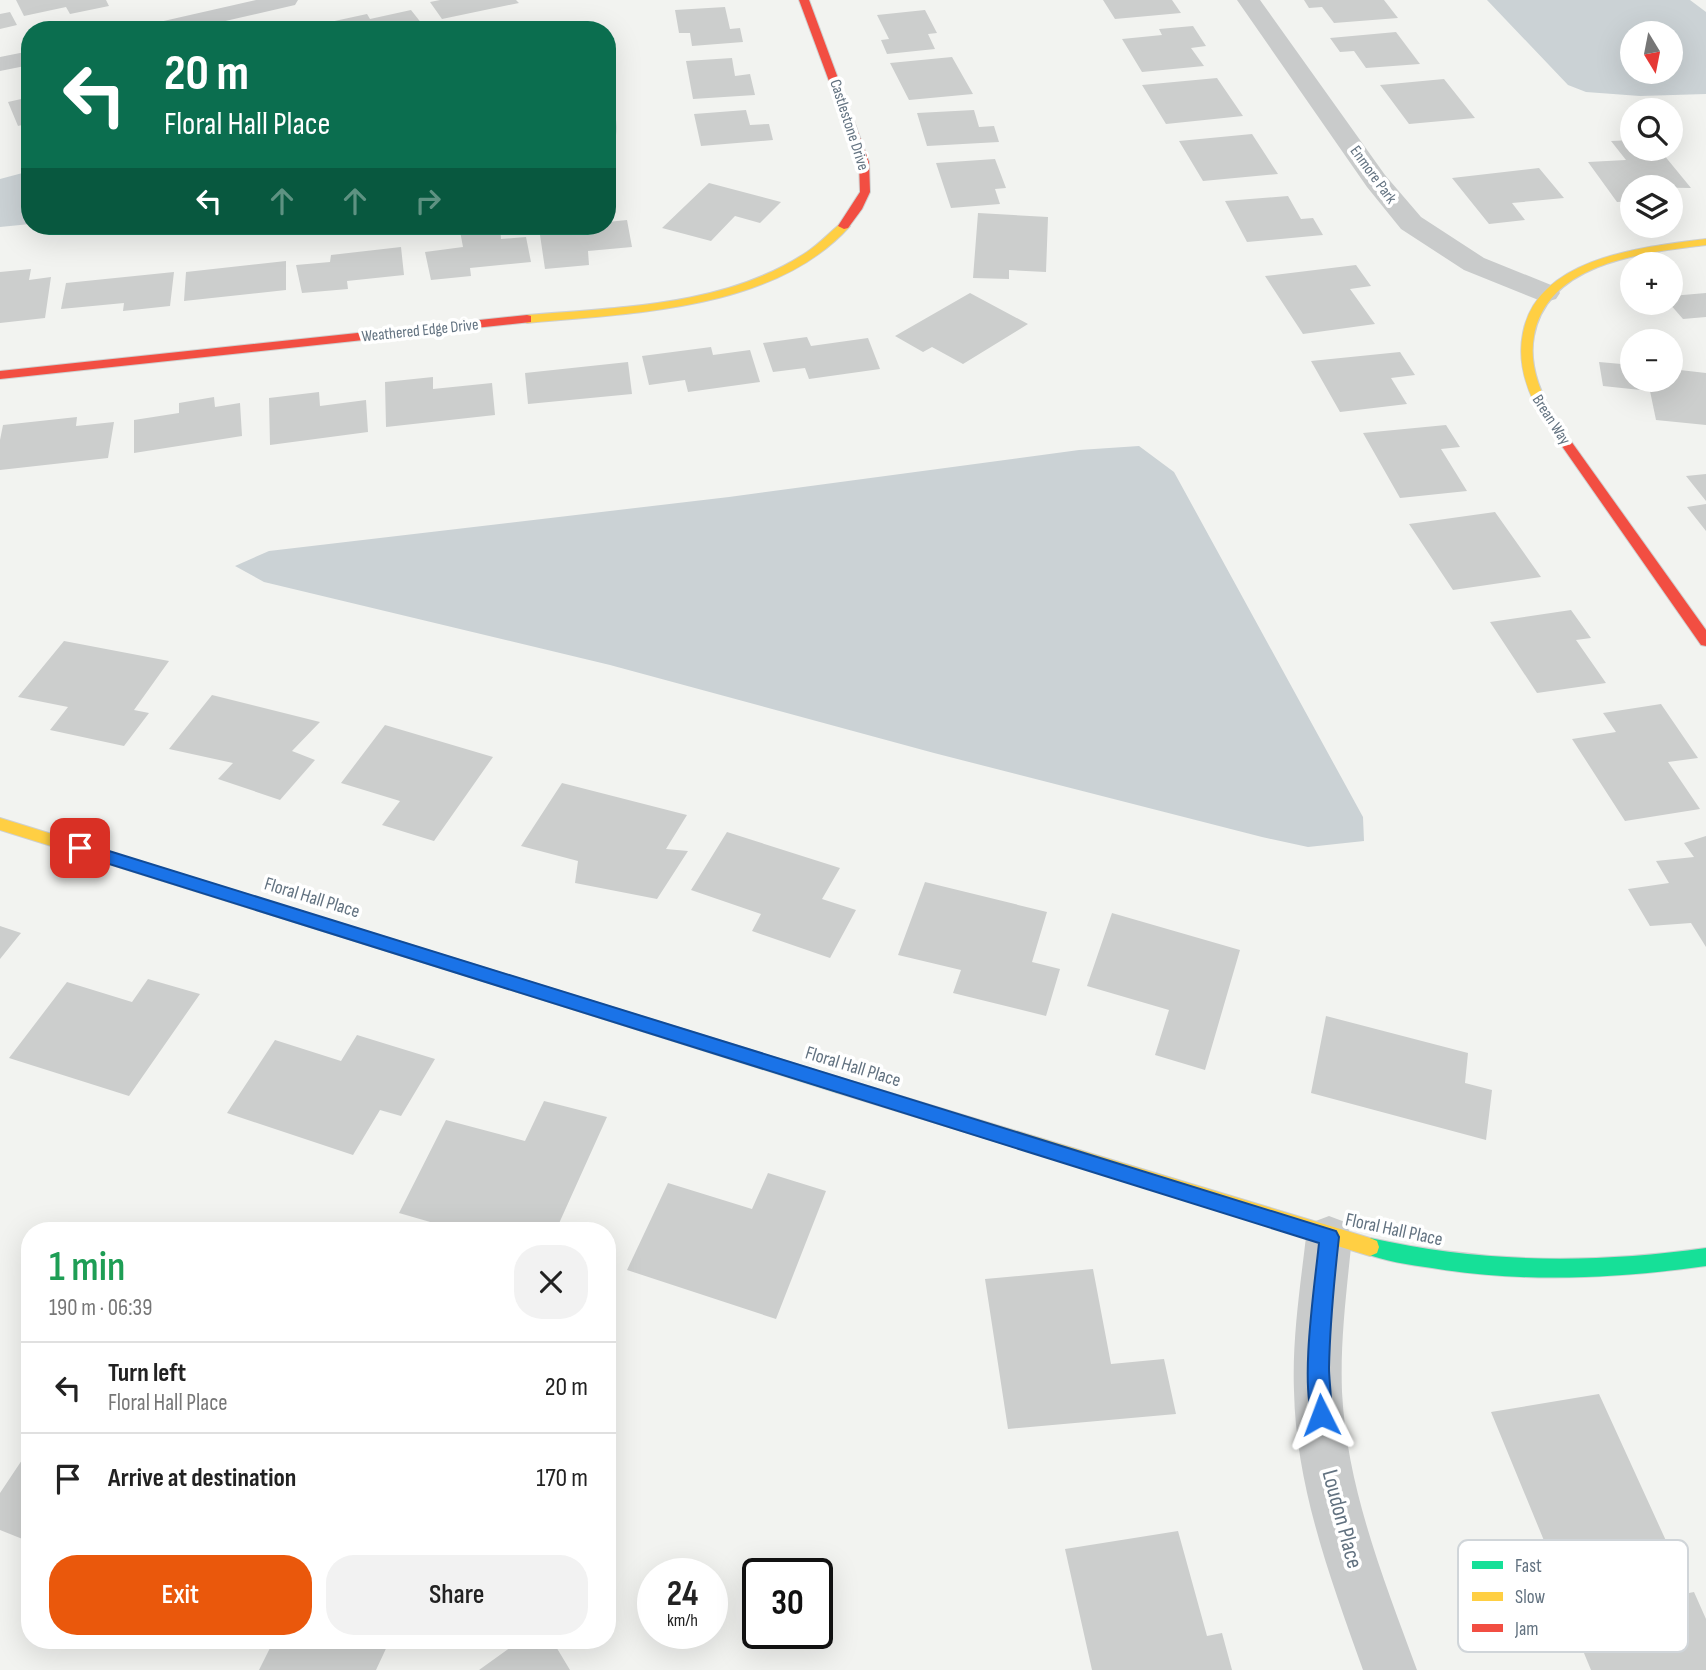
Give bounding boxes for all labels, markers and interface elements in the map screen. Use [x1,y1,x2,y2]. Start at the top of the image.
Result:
north arrow [1620,21,1684,84]
map controls [1620,21,1683,392]
text: 20 m [164,45,249,104]
icon: left [49,49,140,140]
street label: Castlestone Drive [825,77,873,173]
button: search [1620,98,1683,161]
text: Floral Hall Place [164,105,330,144]
street label: Enmore Park [1346,142,1400,208]
button: layers [1620,175,1683,238]
icon: left [190,182,228,220]
icon: ahead [263,182,301,220]
icon: ahead [336,182,374,220]
icon: right [409,182,447,220]
button: + [1620,252,1683,315]
street label: Weathered Edge Drive [361,315,479,347]
button: − [1620,329,1683,392]
street label: Brean Way [1528,391,1574,449]
pin [50,818,110,878]
icon: arrive [61,829,99,867]
street label: Floral Hall Place [261,873,363,923]
street label: Floral Hall Place [802,1042,904,1092]
street label: Floral Hall Place [1343,1208,1445,1252]
text: 1 min [49,1242,125,1293]
button: close [514,1245,588,1319]
text: 190 m · 06:39 [49,1294,152,1322]
text: Turn left [108,1358,186,1389]
icon: left [49,1369,87,1407]
text: 20 m [545,1372,588,1403]
position arrow [1284,1378,1358,1452]
text: Floral Hall Place [108,1389,228,1417]
icon: arrive [49,1460,87,1498]
text: Arrive at destination [108,1463,296,1494]
text: 170 m [536,1463,588,1494]
street label: Loudon Place [1315,1466,1369,1572]
legend [1458,1540,1688,1652]
button: Exit [49,1555,312,1635]
button: Share [326,1555,588,1635]
text: Fast [1515,1555,1542,1578]
speed limit sign: 30 [742,1558,833,1649]
text: 24 [667,1573,698,1616]
text: Slow [1515,1586,1545,1609]
text: km/h [667,1610,698,1631]
text: Jam [1514,1618,1538,1641]

